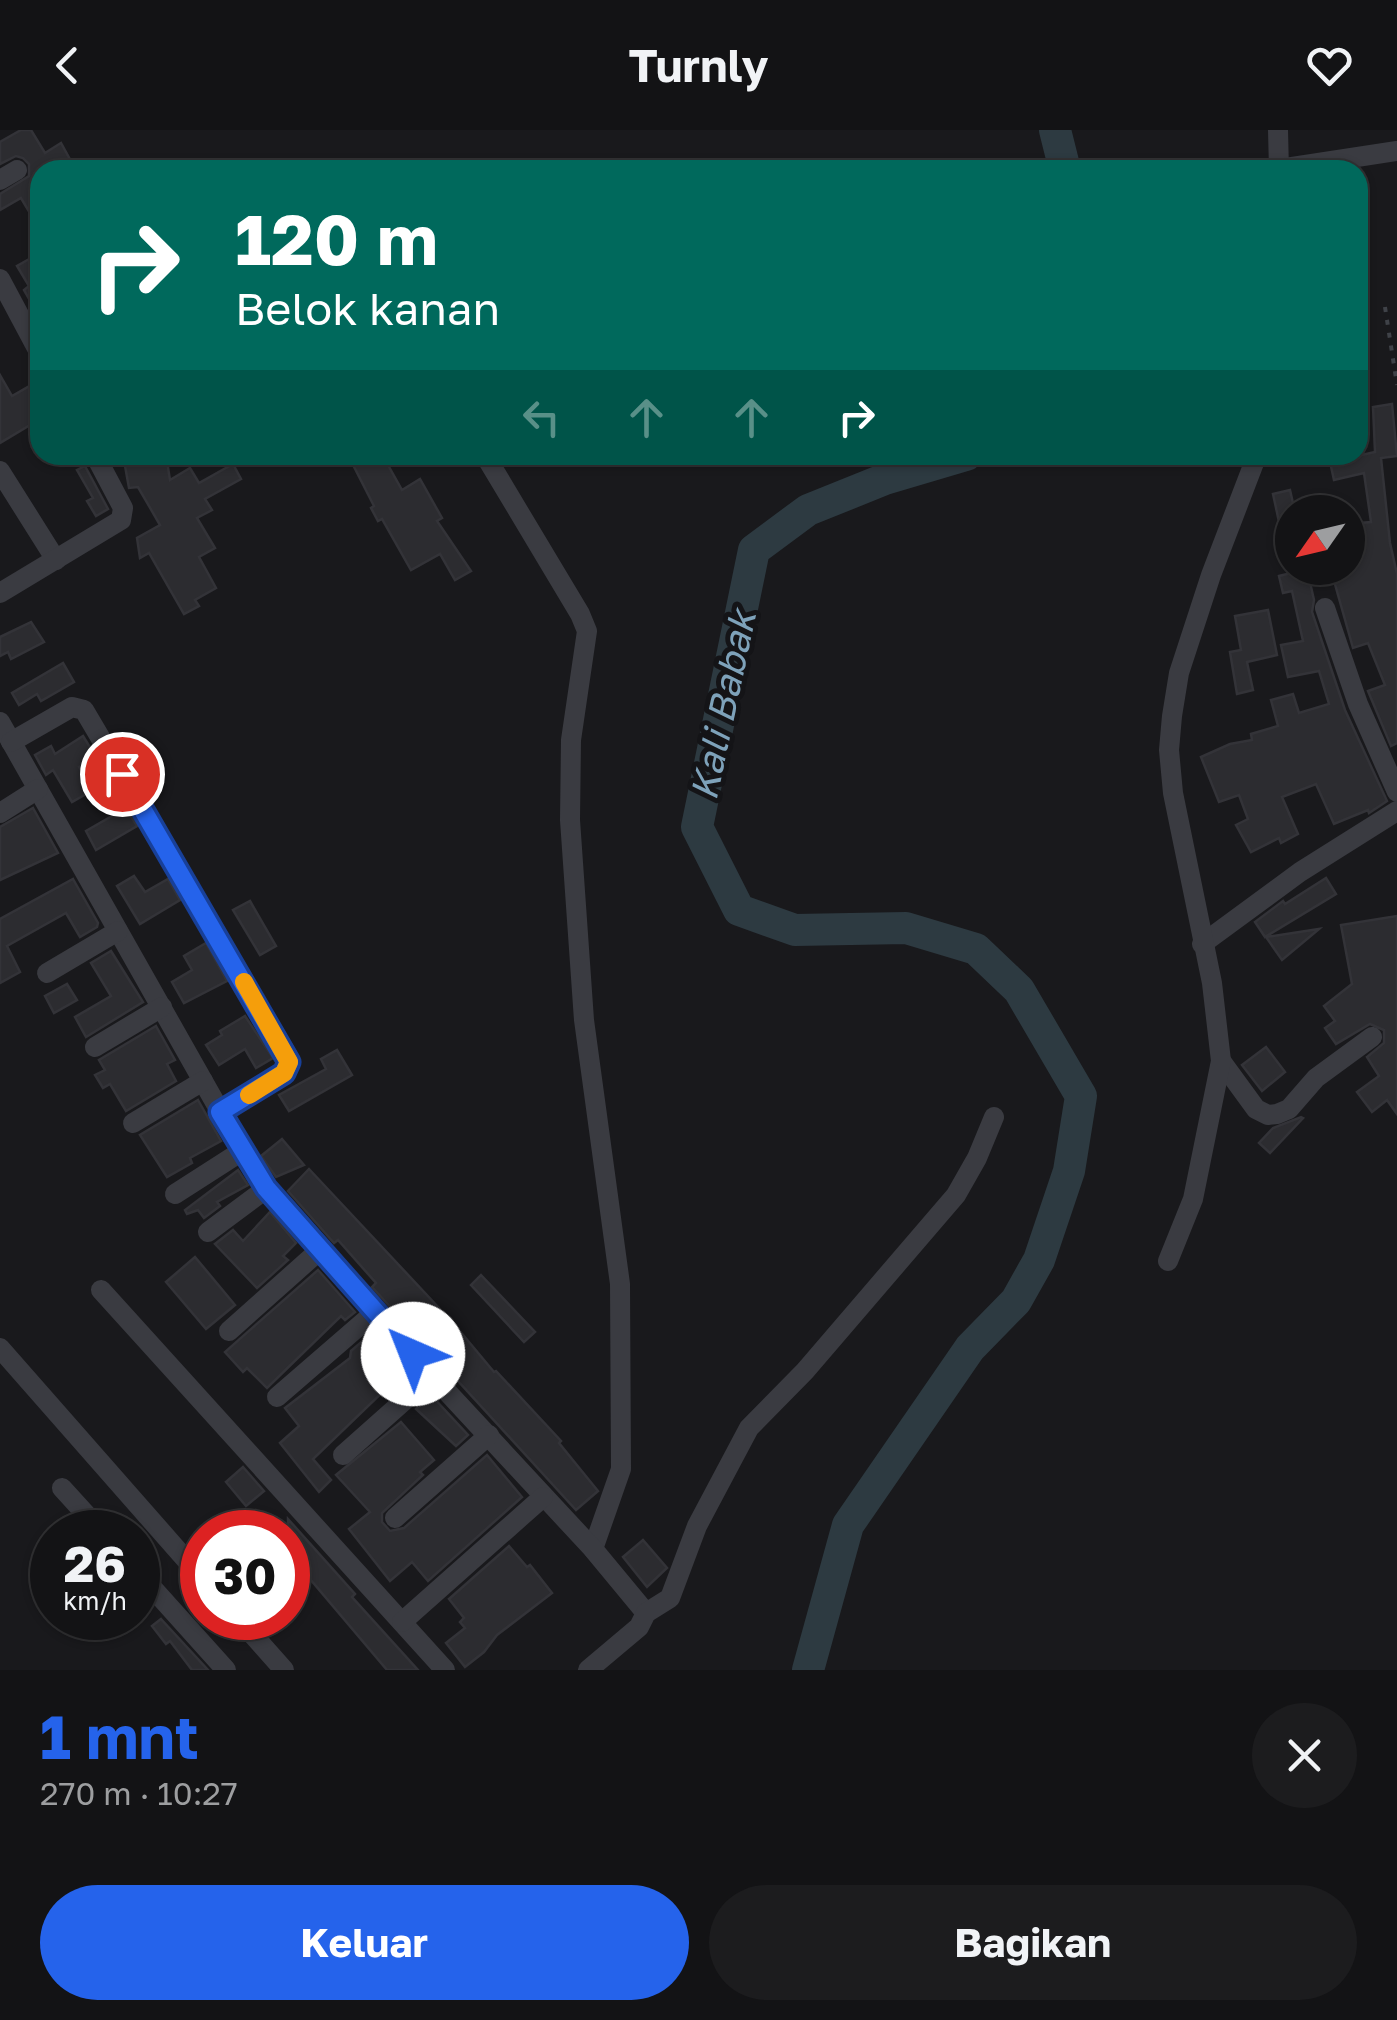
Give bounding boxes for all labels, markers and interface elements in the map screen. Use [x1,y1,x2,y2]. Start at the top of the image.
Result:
icon: back [40,38,95,93]
text: Turnly [628,38,769,92]
icon: heart [1302,38,1357,93]
text: 120 m [235,196,438,280]
icon: right [70,200,200,330]
text: Belok kanan [235,281,500,335]
icon: left [514,390,569,445]
icon: ahead [619,390,674,445]
icon: ahead [724,390,779,445]
icon: right [829,390,884,445]
north arrow [1275,495,1365,585]
map controls [1275,495,1365,585]
water label: Kali Babak [680,603,765,804]
pin [80,732,165,817]
icon: arrive [95,747,150,802]
position arrow [361,1302,465,1406]
speed limit sign: 30 [180,1510,310,1640]
text: 26 [64,1533,126,1593]
text: km/h [63,1585,127,1616]
text: 1 mnt [40,1700,199,1772]
button: close [1252,1703,1357,1808]
text: 270 m · 10:27 [40,1774,238,1812]
button: Keluar [40,1885,689,2000]
button: Bagikan [709,1885,1357,2000]

